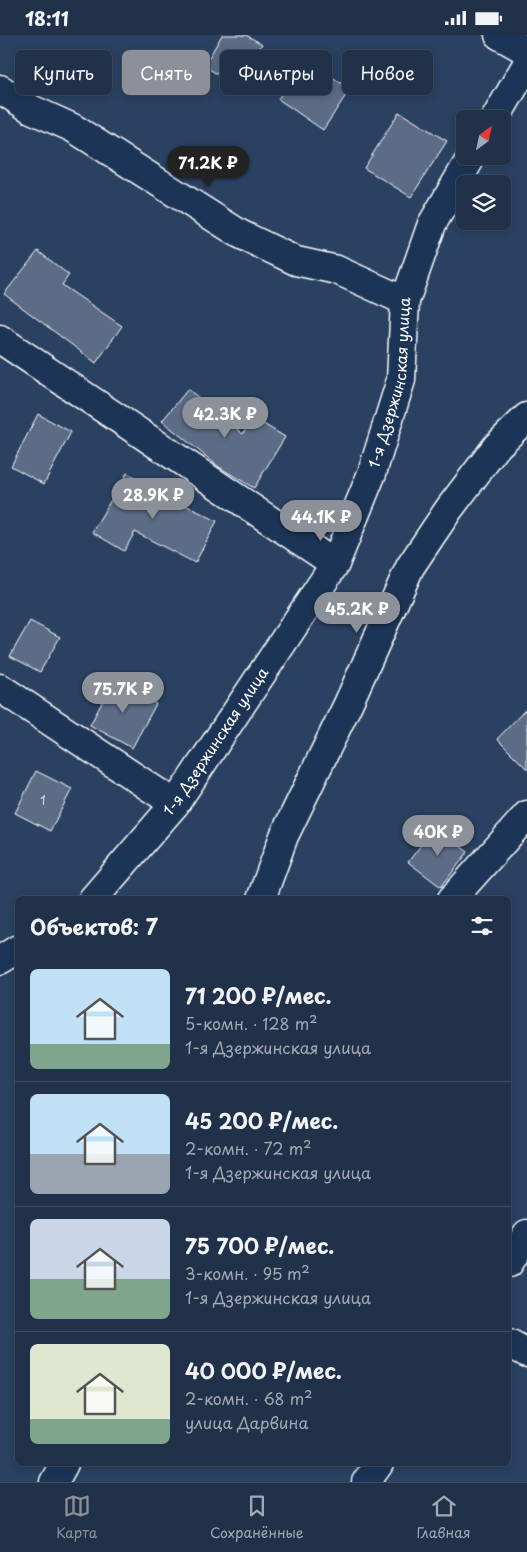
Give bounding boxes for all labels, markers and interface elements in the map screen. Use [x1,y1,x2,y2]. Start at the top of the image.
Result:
text: 18:11 [25,4,69,32]
chip: Купить [15,50,112,95]
chip: Снять [122,50,210,95]
chip: Фильтры [220,50,332,95]
chip: Новое [342,50,433,95]
north arrow [456,110,511,165]
map controls [456,110,511,230]
pin: 71.2K ₽ [162,145,254,188]
text: 71.2K ₽ [178,150,238,174]
button: layers [456,175,511,230]
street label: 1-я Дзержинская улица [361,296,415,471]
pin: 42.3K ₽ [179,397,271,439]
text: 42.3K ₽ [193,401,257,425]
pin: 28.9K ₽ [107,477,199,520]
text: 28.9K ₽ [122,482,184,506]
pin: 44.1K ₽ [275,499,367,542]
text: 44.1K ₽ [291,504,351,528]
pin: 45.2K ₽ [311,591,403,634]
text: 45.2K ₽ [325,596,389,620]
street label: 1-я Дзержинская улица [157,662,273,820]
pin: 75.7K ₽ [77,671,169,714]
text: 75.7K ₽ [93,676,153,700]
house number: 1 [40,791,46,809]
pin: 40K ₽ [403,815,473,857]
text: 40K ₽ [413,819,463,843]
text: Объектов: 7 [30,910,158,942]
icon: filters [468,912,496,940]
text: 71 200 ₽/мес. [185,979,331,1011]
icon: home [70,989,130,1049]
text: 5-комн. · 128 m² [185,1011,317,1035]
text: 1-я Дзержинская улица [185,1035,371,1059]
text: 45 200 ₽/мес. [185,1104,338,1136]
icon: home [70,1114,130,1174]
text: 2-комн. · 72 m² [185,1136,312,1160]
text: 1-я Дзержинская улица [185,1160,371,1184]
text: 75 700 ₽/мес. [185,1229,334,1261]
icon: home [70,1239,130,1299]
text: 3-комн. · 95 m² [185,1261,310,1285]
text: 1-я Дзержинская улица [185,1285,371,1309]
text: 40 000 ₽/мес. [185,1354,342,1386]
icon: home [70,1364,130,1424]
text: 2-комн. · 68 m² [185,1386,312,1410]
text: улица Дарвина [185,1410,309,1434]
tab: Карта [56,1492,97,1543]
tab: Сохранённые [210,1492,304,1543]
tab: Главная [416,1492,471,1543]

